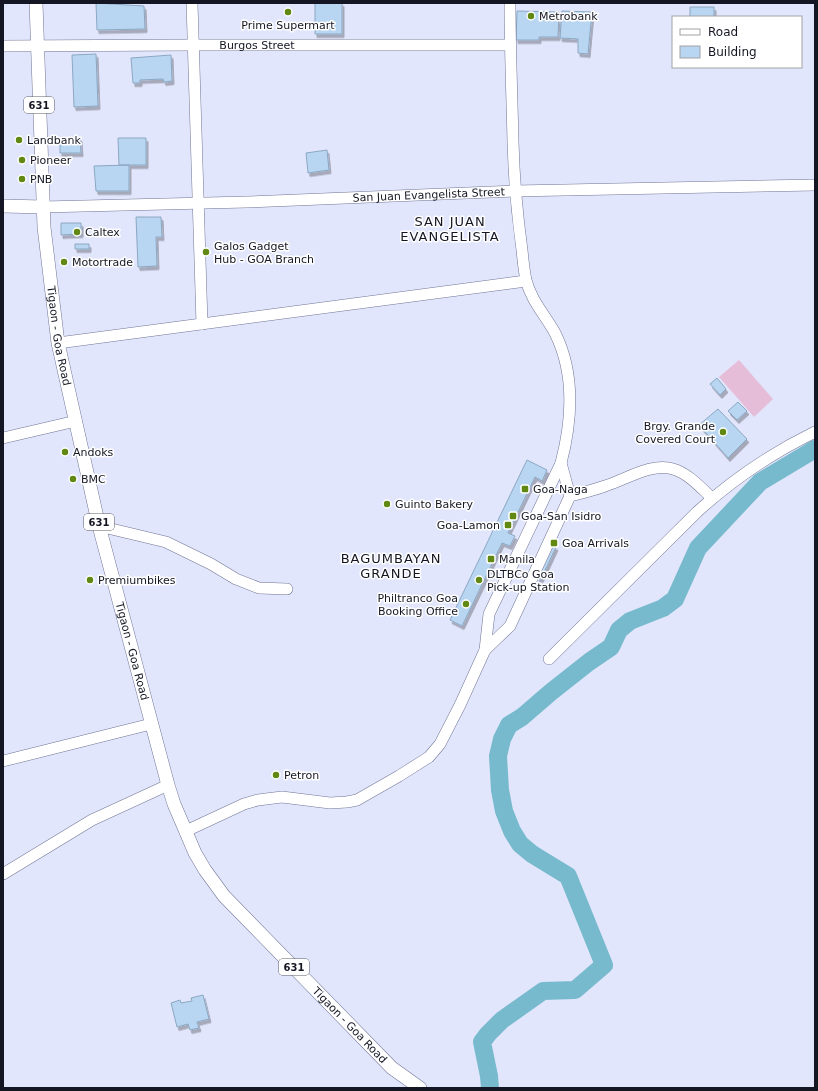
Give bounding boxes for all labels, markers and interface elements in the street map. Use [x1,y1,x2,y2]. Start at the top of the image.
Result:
marker: Prime Supermart [283,7,293,17]
place label: Metrobank [539,10,598,23]
marker: Metrobank [526,11,536,21]
legend [672,16,802,68]
place label: Prime Supermart [241,19,335,32]
text: Road [708,25,738,39]
street label: Burgos Street [219,39,295,52]
text: Building [708,45,757,59]
road number: 631 [24,97,54,113]
place label: Landbank [27,134,82,147]
marker: Landbank [14,135,24,145]
place label: Pioneer [30,154,72,167]
marker: Pioneer [17,155,27,165]
place label: PNB [30,173,52,186]
marker: PNB [17,174,27,184]
street label: San Juan Evangelista Street [352,185,506,204]
district label: SAN JUAN EVANGELISTA [400,214,500,244]
place label: Caltex [85,226,120,239]
marker: Caltex [72,227,82,237]
place label: Galos Gadget Hub - GOA Branch [214,240,314,266]
marker: Galos Gadget Hub - GOA Branch [201,247,211,257]
place label: Motortrade [72,256,133,269]
marker: Motortrade [59,257,69,267]
street label: Tigaon - Goa Road [45,284,74,387]
place label: Brgy. Grande Covered Court [636,420,716,446]
marker: Brgy. Grande Covered Court [718,427,728,437]
place label: Andoks [73,446,114,459]
marker: Andoks [60,447,70,457]
place label: BMC [81,473,106,486]
marker: BMC [68,474,78,484]
place label: Goa-Naga [533,483,588,496]
marker: Goa-Naga [520,484,530,494]
place label: Guinto Bakery [395,498,474,511]
marker: Guinto Bakery [382,499,392,509]
place label: Goa-San Isidro [521,510,601,523]
marker: Goa-San Isidro [508,511,518,521]
road number: 631 [84,514,114,530]
place label: Goa-Lamon [437,519,500,532]
marker: Goa-Lamon [503,520,513,530]
place label: Goa Arrivals [562,537,629,550]
marker: Goa Arrivals [549,538,559,548]
district label: BAGUMBAYAN GRANDE [341,551,441,581]
place label: Manila [499,553,535,566]
marker: Manila [486,554,496,564]
place label: DLTBCo Goa Pick-up Station [487,568,569,594]
place label: Premiumbikes [98,574,176,587]
marker: Premiumbikes [85,575,95,585]
marker: DLTBCo Goa Pick-up Station [474,575,484,585]
place label: Philtranco Goa Booking Office [377,592,458,618]
marker: Philtranco Goa Booking Office [461,599,471,609]
street label: Tigaon - Goa Road [113,600,152,702]
place label: Petron [284,769,319,782]
marker: Petron [271,770,281,780]
road number: 631 [279,959,309,975]
street label: Tigaon - Goa Road [309,984,390,1066]

